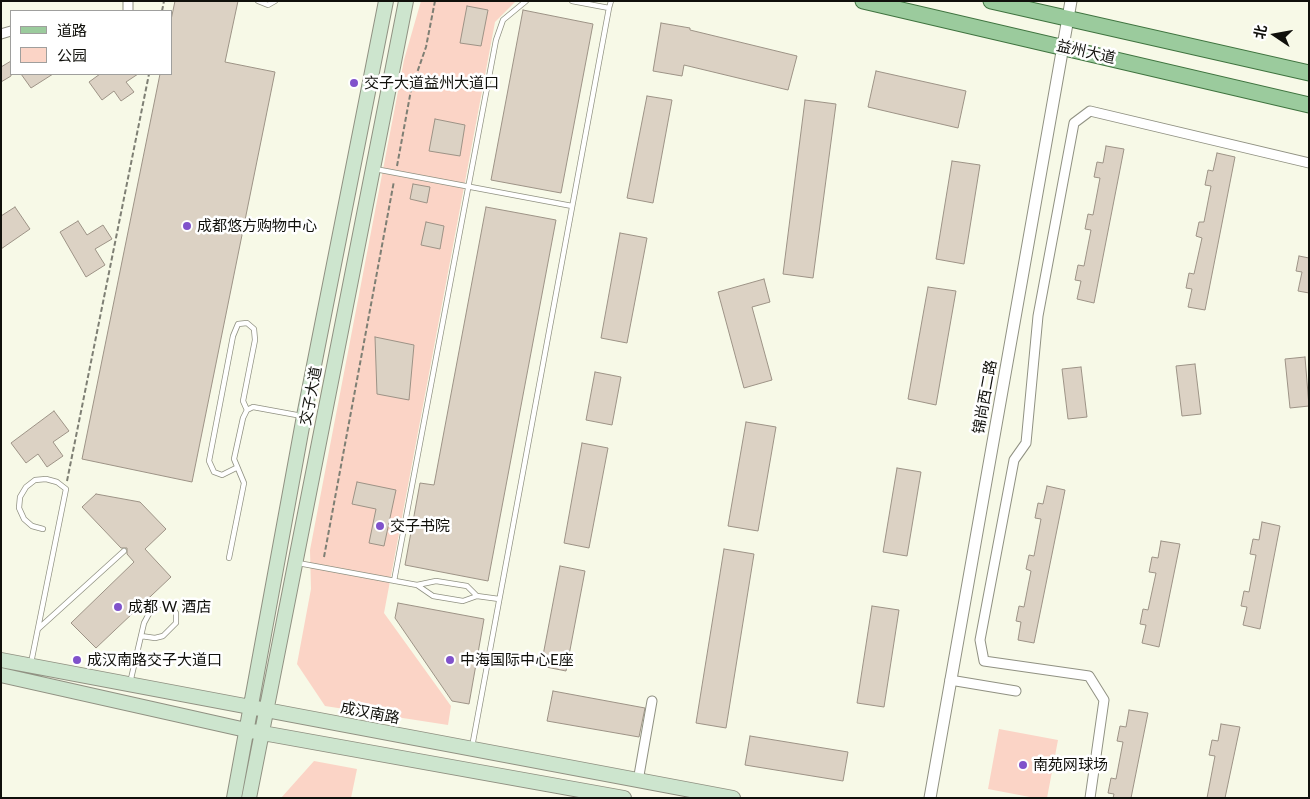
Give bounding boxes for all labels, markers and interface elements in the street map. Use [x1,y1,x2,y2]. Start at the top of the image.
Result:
legend [10,10,172,75]
north arrow [1250,10,1300,60]
text: 道路 [57,21,87,39]
text: 北 [1250,23,1270,40]
street label: 益州大道 [1055,36,1117,68]
text: 公园 [57,46,87,64]
place label: 交子大道益州大道口 [364,74,499,92]
marker: 交子大道益州大道口 [348,77,360,89]
place label: 成都悠方购物中心 [197,217,317,235]
marker: 成都悠方购物中心 [181,220,193,232]
street label: 锦尚西二路 [970,359,1000,435]
street label: 交子大道 [296,365,326,427]
place label: 交子书院 [390,517,450,535]
marker: 交子书院 [374,520,386,532]
place label: 成都 W 酒店 [128,598,211,616]
marker: 成都 W 酒店 [112,601,124,613]
place label: 成汉南路交子大道口 [87,651,222,669]
place label: 中海国际中心E座 [460,651,574,669]
marker: 成汉南路交子大道口 [71,654,83,666]
marker: 中海国际中心E座 [444,654,456,666]
street label: 成汉南路 [339,698,401,728]
place label: 南苑网球场 [1033,756,1108,774]
marker: 南苑网球场 [1017,759,1029,771]

